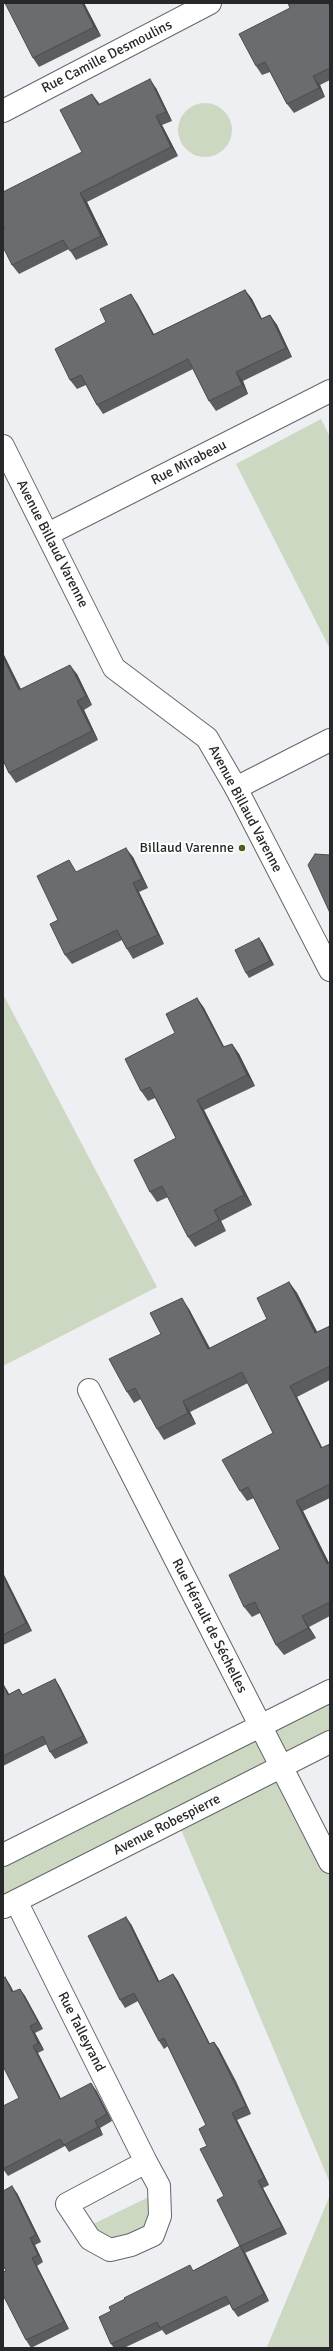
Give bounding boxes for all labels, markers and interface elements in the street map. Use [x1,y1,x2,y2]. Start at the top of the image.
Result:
street label: Rue Camille Desmoulins [39,17,175,97]
street label: Rue Mirabeau [149,437,229,489]
street label: Avenue Billaud Varenne [12,477,92,611]
street label: Avenue Billaud Varenne [204,743,286,875]
place label: Billaud Varenne [140,840,234,856]
marker: Billaud Varenne [237,843,247,853]
street label: Rue Hérault de Séchelles [168,1556,250,1696]
street label: Avenue Robespierre [111,1791,223,1859]
street label: Rue Talleyrand [54,1989,108,2075]

